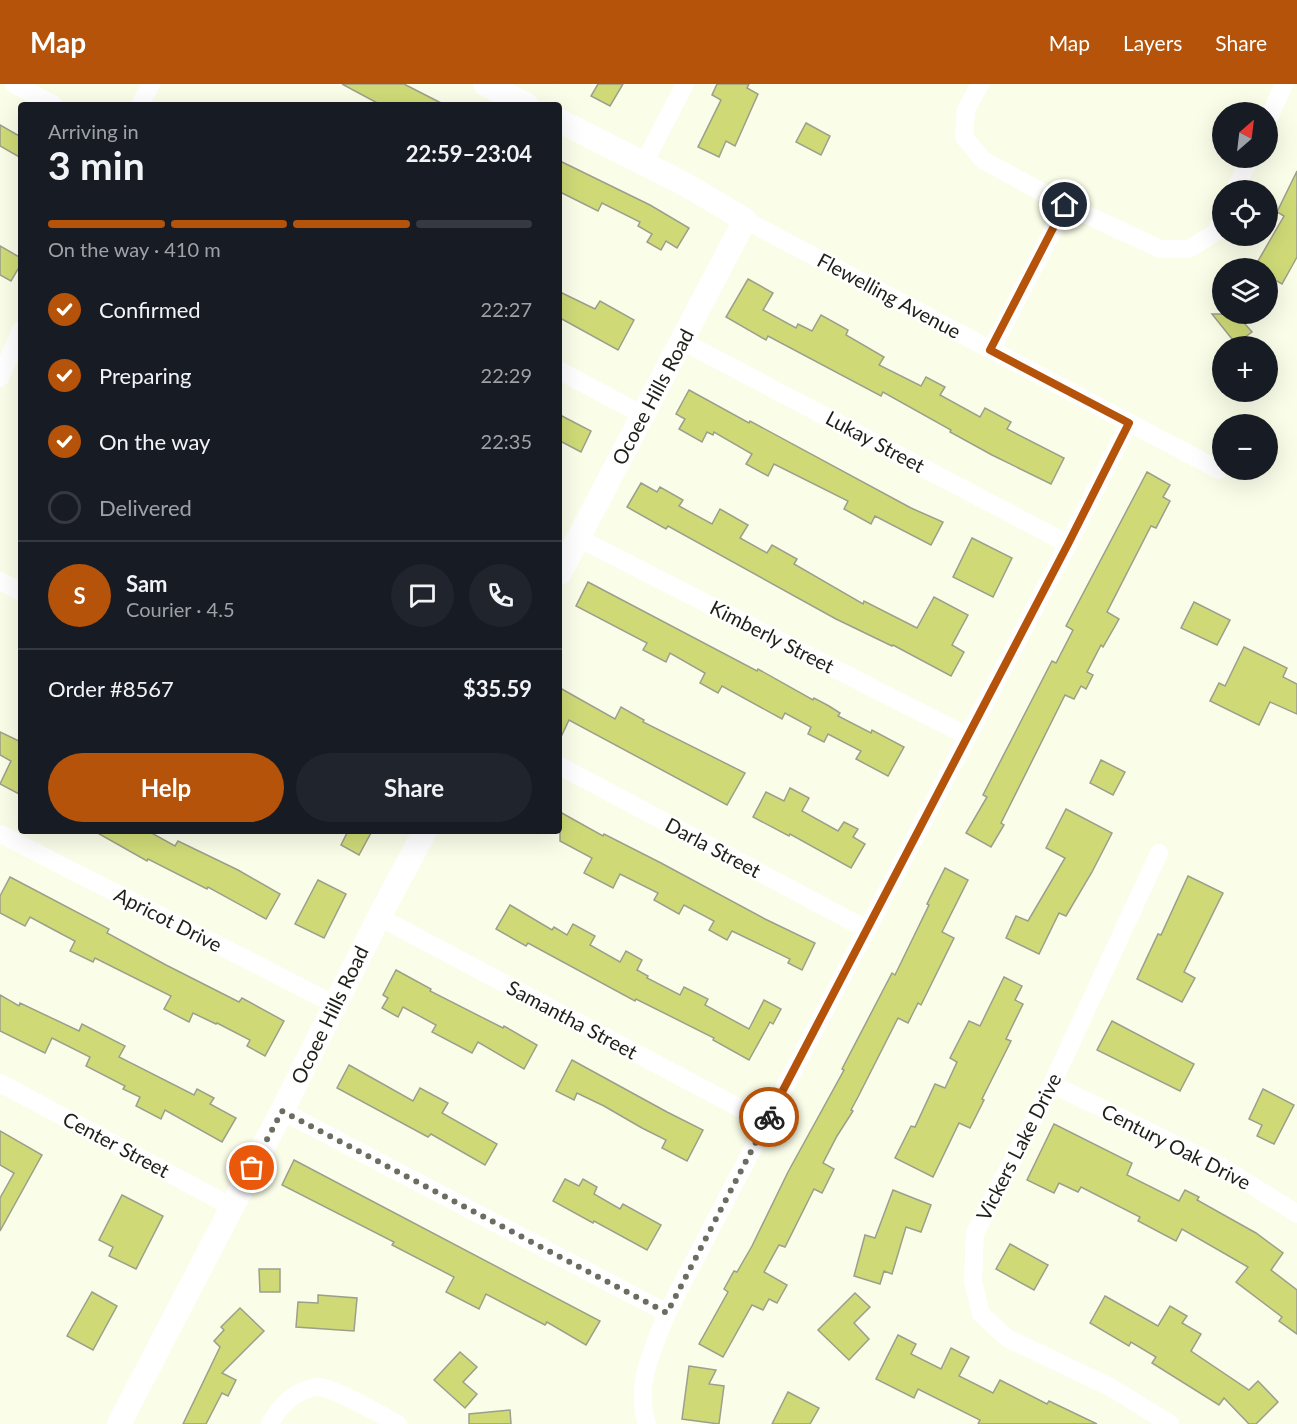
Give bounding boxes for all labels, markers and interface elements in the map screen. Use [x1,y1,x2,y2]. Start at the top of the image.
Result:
text: Map [30,25,86,59]
text: Map [1049,30,1090,55]
text: Layers [1123,30,1182,55]
text: Share [1215,30,1267,55]
north arrow [1212,102,1278,168]
map controls [1212,102,1278,480]
text: Arriving in [48,119,139,143]
text: 22:59–23:04 [406,140,532,167]
text: 3 min [48,142,145,188]
pin [1039,179,1090,230]
button: locate [1212,180,1278,246]
icon: home [1048,188,1081,221]
text: On the way · 410 m [48,237,221,261]
street label: Flewelling Avenue [814,247,965,343]
button: layers [1212,258,1278,324]
icon: check [48,293,81,326]
text: Confirmed [99,296,201,323]
text: 22:27 [481,297,532,321]
street label: Ocoee Hills Road [606,325,698,469]
button: + [1212,336,1278,402]
icon: check [48,359,81,392]
text: Preparing [99,362,191,389]
text: 22:29 [481,363,532,387]
street label: Lukay Street [822,405,929,477]
button: − [1212,414,1278,480]
icon: check [48,425,81,458]
text: On the way [99,428,210,455]
text: 22:35 [481,429,532,453]
text: Delivered [99,494,192,521]
button: chat [391,564,454,627]
button: phone [469,564,532,627]
text: Sam [126,570,168,597]
text: S [73,582,86,609]
street label: Kimberly Street [706,595,838,678]
text: Courier · 4.5 [126,597,235,621]
text: Order #8567 [48,675,174,702]
text: $35.59 [463,675,532,702]
button: Help [48,753,284,822]
button: Share [296,753,532,822]
street label: Darla Street [662,812,765,882]
street label: Apricot Drive [111,882,226,956]
street label: Ocoee Hills Road [285,942,373,1087]
street label: Samantha Street [503,975,642,1064]
street label: Vickers Lake Drive [971,1069,1066,1224]
courier [739,1087,799,1147]
street label: Century Oak Drive [1098,1098,1255,1194]
icon: bike [753,1101,786,1134]
street label: Center Street [59,1106,174,1182]
pin [226,1142,277,1193]
icon: bag [235,1151,268,1184]

